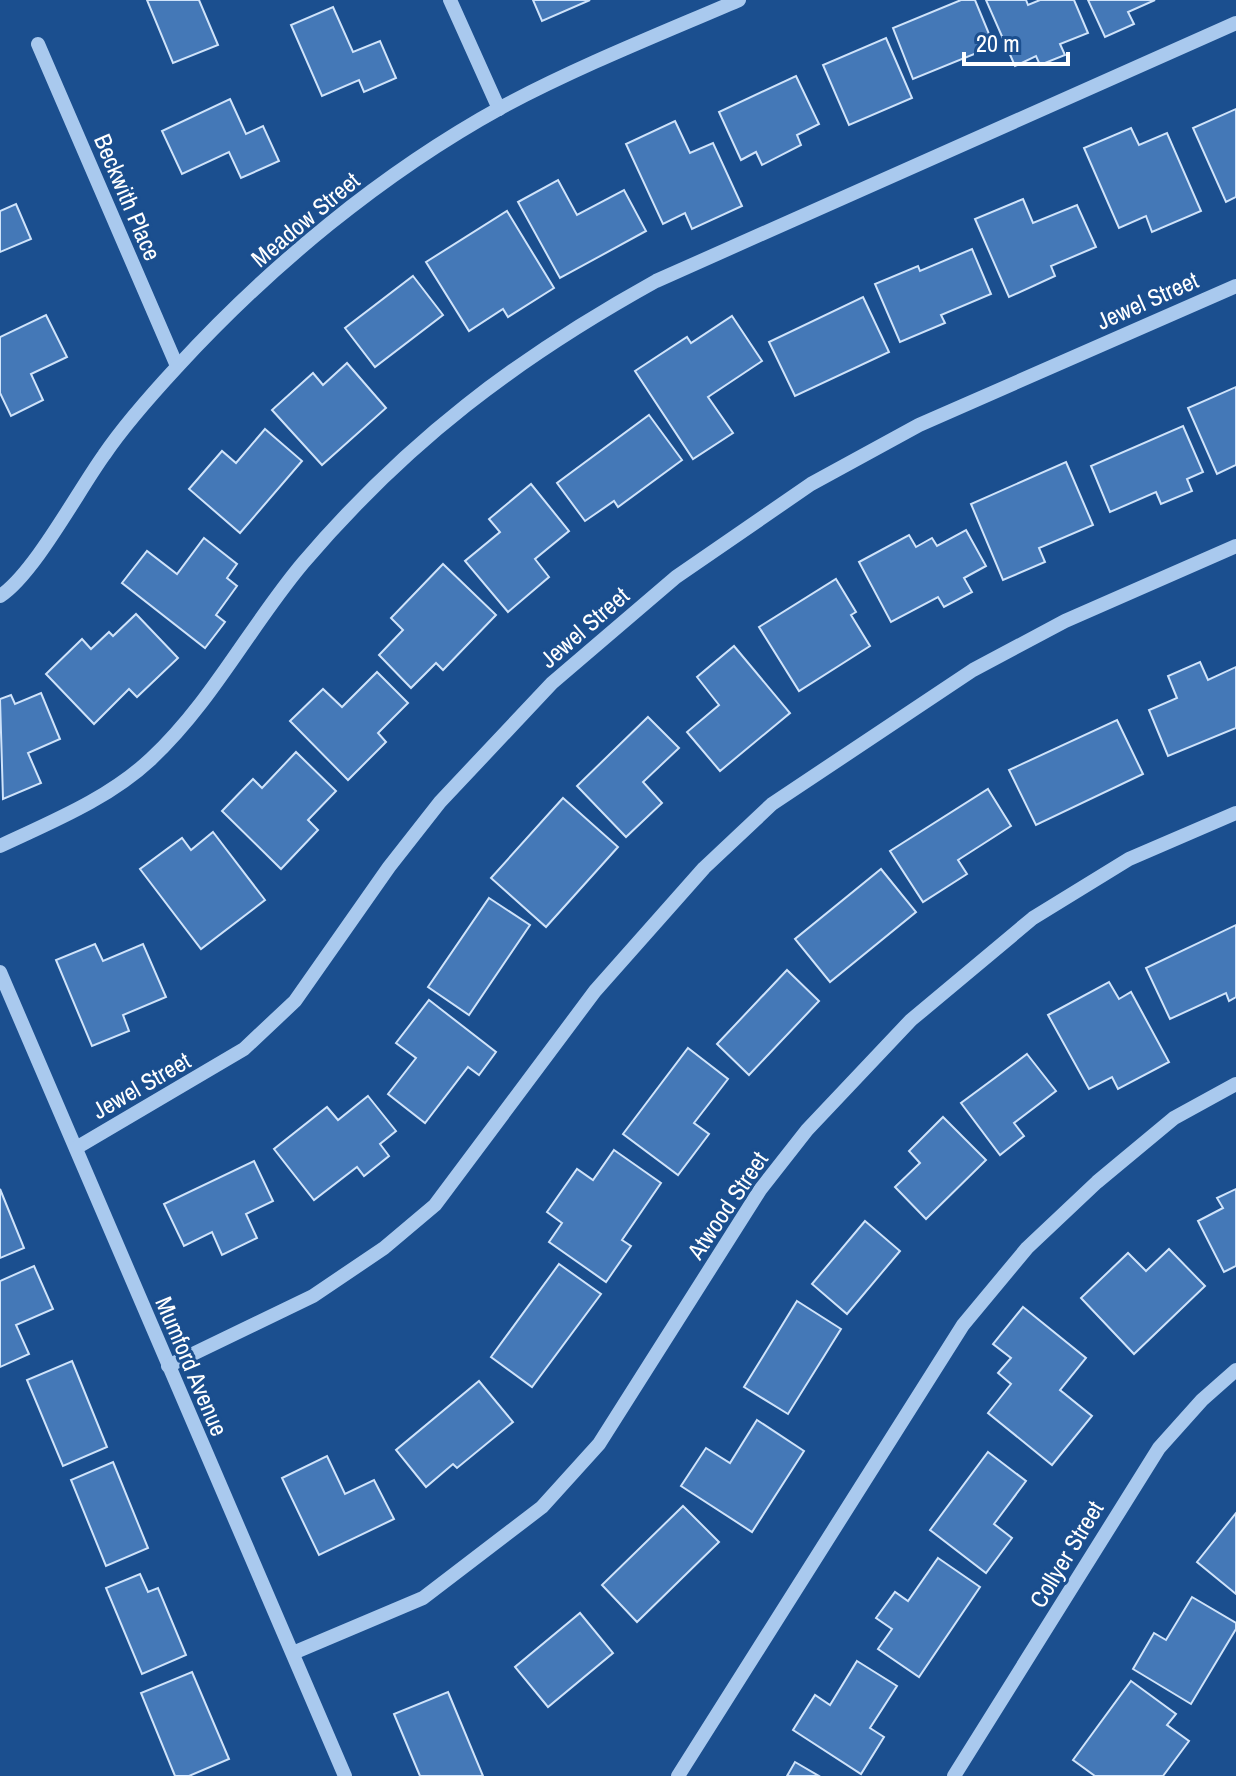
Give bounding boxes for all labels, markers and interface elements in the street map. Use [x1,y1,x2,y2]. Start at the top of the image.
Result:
scale bar [964,16,1068,66]
text: 20 m [976,27,1020,59]
street label: Beckwith Place [87,129,169,265]
street label: Meadow Street [244,164,366,274]
street label: Jewel Street [1091,263,1203,337]
street label: Jewel Street [533,579,636,675]
street label: Jewel Street [86,1044,196,1126]
street label: Atwood Street [679,1144,775,1266]
street label: Mumford Avenue [148,1291,236,1441]
street label: Collyer Street [1022,1494,1111,1613]

